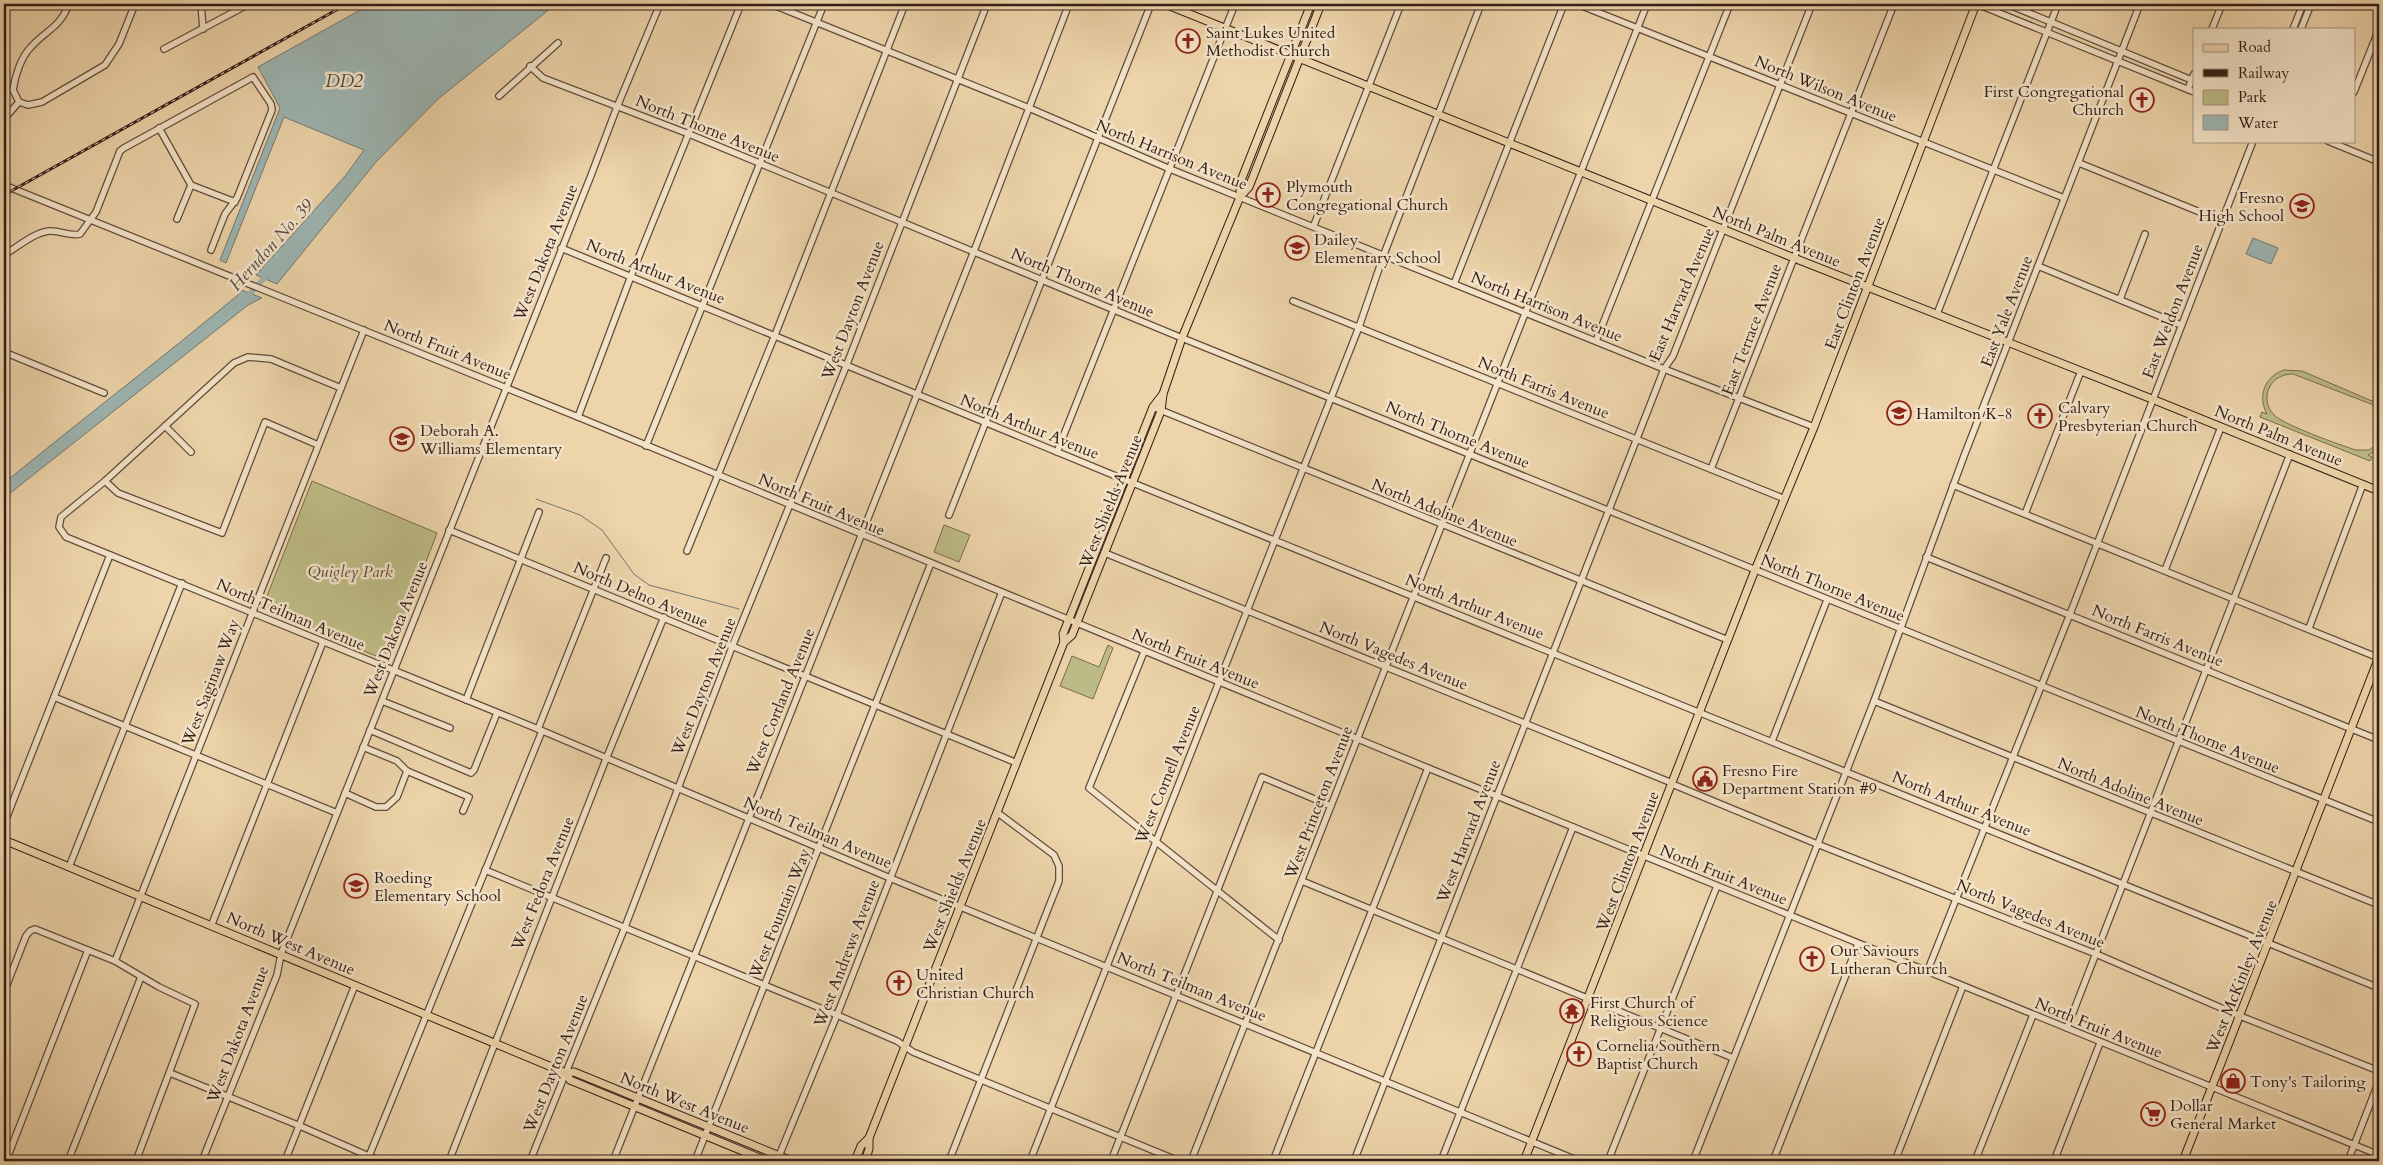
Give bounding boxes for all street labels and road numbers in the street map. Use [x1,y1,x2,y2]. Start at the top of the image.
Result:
street label: North Wilson Avenue [1751,50,1900,128]
street label: North Thorne Avenue [632,90,783,168]
street label: North Harrison Avenue [1092,114,1251,195]
street label: West Dakota Avenue [508,181,583,325]
street label: North Palm Avenue [1709,201,1844,273]
street label: East Clinton Avenue [1820,214,1890,353]
street label: East Harvard Avenue [1644,224,1720,365]
street label: North Arthur Avenue [583,234,728,310]
street label: West Dayton Avenue [816,238,890,384]
street label: East Weldon Avenue [2137,241,2209,382]
street label: North Thorne Avenue [1008,243,1158,323]
street label: East Yale Avenue [1976,252,2038,370]
street label: East Terrace Avenue [1717,260,1787,399]
street label: North Harrison Avenue [1467,266,1626,347]
street label: North Fruit Avenue [381,314,515,386]
street label: North Farris Avenue [1475,352,1613,424]
street label: North Arthur Avenue [957,389,1102,465]
street label: North Thorne Avenue [1382,396,1533,474]
street label: North Palm Avenue [2211,400,2346,472]
street label: West Shields Avenue [1074,431,1148,572]
street label: North Fruit Avenue [755,468,888,542]
street label: North Adoline Avenue [1368,474,1521,552]
street label: North Thorne Avenue [1757,549,1908,627]
street label: North Delno Avenue [570,557,711,633]
street label: West Dakota Avenue [358,558,433,702]
street label: North Arthur Avenue [1402,569,1547,645]
street label: North Teilman Avenue [213,574,368,656]
street label: North Farris Avenue [2089,600,2227,672]
street label: West Dayton Avenue [666,614,742,760]
street label: West Saginaw Way [176,615,245,750]
street label: North Vagedes Avenue [1316,616,1471,696]
street label: North Fruit Avenue [1129,623,1263,695]
street label: West Cortland Avenue [741,625,820,779]
street label: North Thorne Avenue [2132,701,2283,779]
street label: West Cornell Avenue [1130,702,1206,848]
street label: West Princeton Avenue [1279,723,1358,883]
street label: North Adoline Avenue [2054,753,2207,831]
street label: West Harvard Avenue [1431,757,1506,907]
street label: North Arthur Avenue [1889,766,2034,842]
street label: West Clinton Avenue [1591,788,1665,936]
street label: North Teilman Avenue [740,792,895,874]
street label: West Fedora Avenue [506,813,580,954]
street label: West Shields Avenue [918,815,992,956]
street label: North Fruit Avenue [1657,839,1791,911]
street label: West Fountain Way [743,845,816,982]
street label: North Vagedes Avenue [1953,874,2108,954]
street label: West Andrews Avenue [808,877,885,1031]
street label: West McKinley Avenue [2201,896,2283,1057]
street label: North West Avenue [223,907,358,981]
street label: North Teilman Avenue [1114,947,1270,1027]
street label: West Dakota Avenue [201,963,274,1107]
street label: West Dayton Avenue [518,991,594,1137]
street label: North Fruit Avenue [2032,992,2166,1064]
street label: North West Avenue [617,1067,753,1139]

